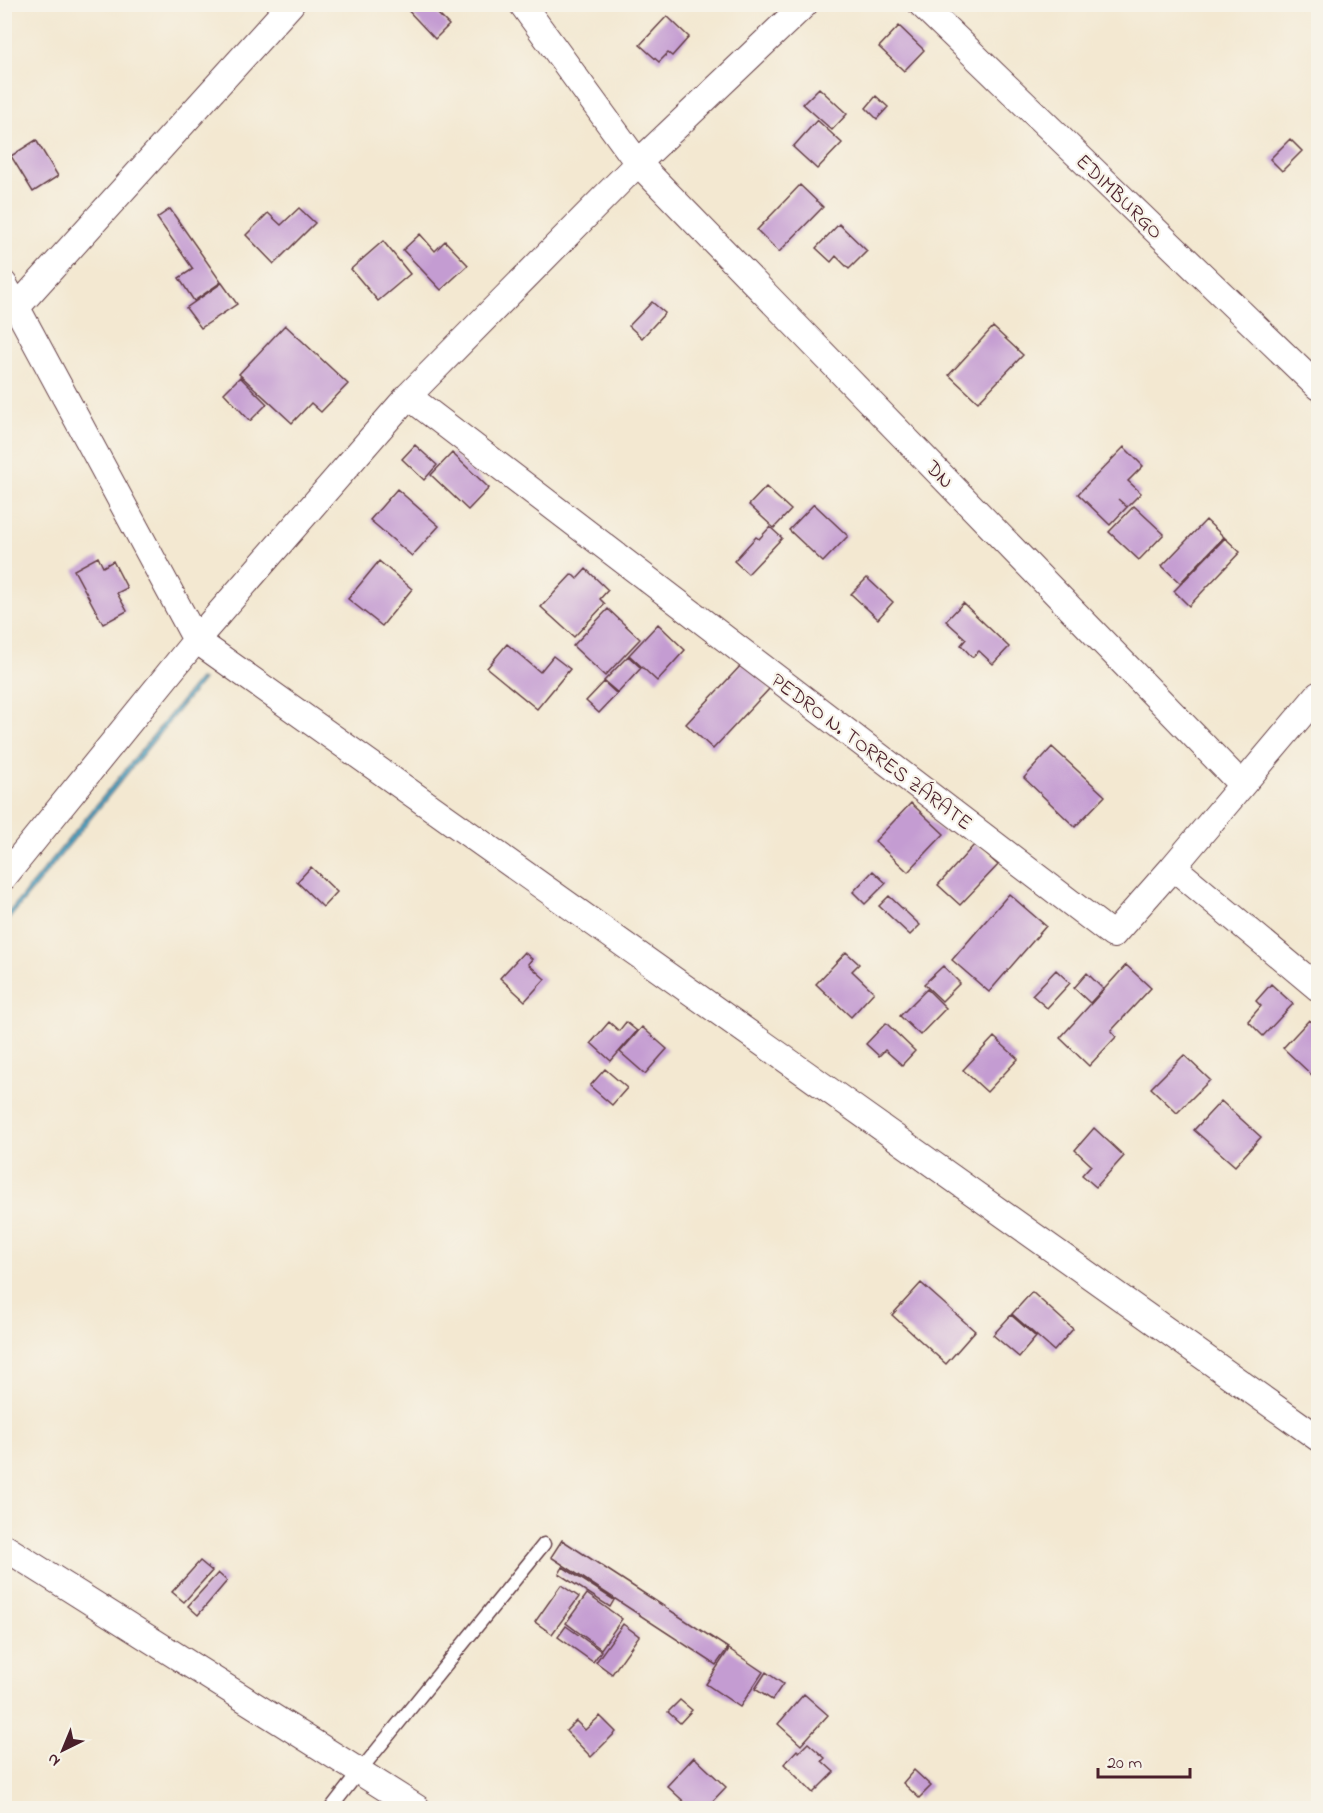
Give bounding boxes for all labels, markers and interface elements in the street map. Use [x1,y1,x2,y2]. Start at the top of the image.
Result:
street label: EDIMBURGO [1068,148,1169,247]
street label: DN [917,454,960,496]
street label: PEDRO N. TORRES ZÁRATE [764,666,979,839]
north arrow [33,1720,93,1780]
scale bar [1098,1741,1190,1779]
text: N [42,1747,66,1772]
text: 20 m [1107,1751,1142,1777]

